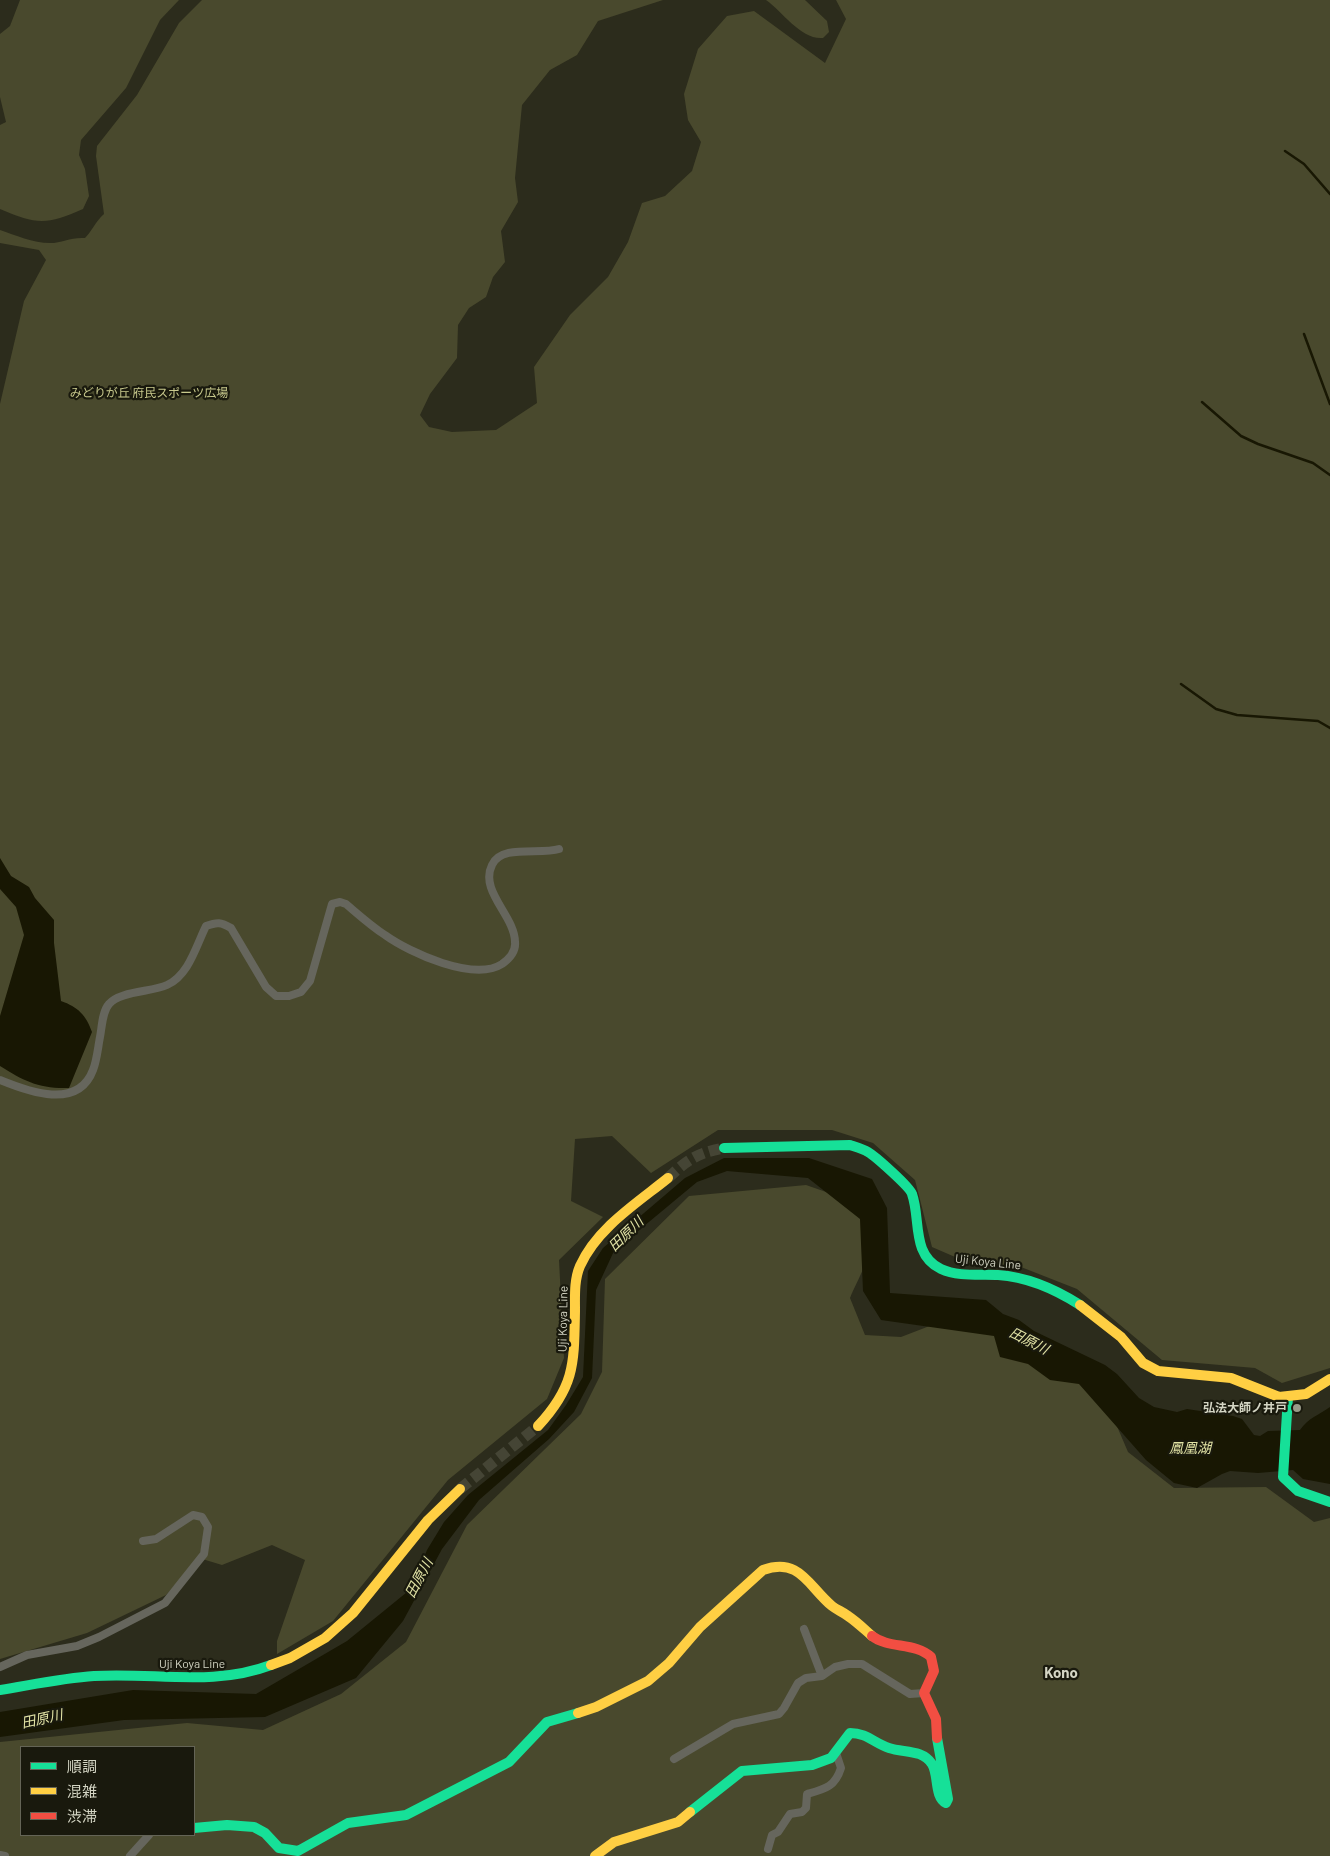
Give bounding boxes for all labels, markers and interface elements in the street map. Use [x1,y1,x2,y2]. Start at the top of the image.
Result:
park label: みどりが丘 府民スポーツ広場 [70,386,228,400]
water label: 田原川 [605,1213,647,1255]
street label: Uji Koya Line [954,1251,1022,1273]
street label: Uji Koya Line [555,1286,571,1352]
water label: 田原川 [1006,1324,1052,1358]
place label: 弘法大師ノ井戸 [1203,1401,1287,1415]
marker: 弘法大師ノ井戸 [1291,1402,1303,1414]
water label: 鳳凰湖 [1169,1440,1211,1456]
water label: 田原川 [402,1556,436,1600]
street label: Uji Koya Line [159,1657,225,1671]
district label: Kono [1044,1664,1078,1682]
water label: 田原川 [20,1706,64,1732]
legend [20,1746,195,1836]
text: 順調 [67,1757,97,1775]
text: 混雑 [67,1782,97,1800]
text: 渋滞 [67,1807,97,1825]

